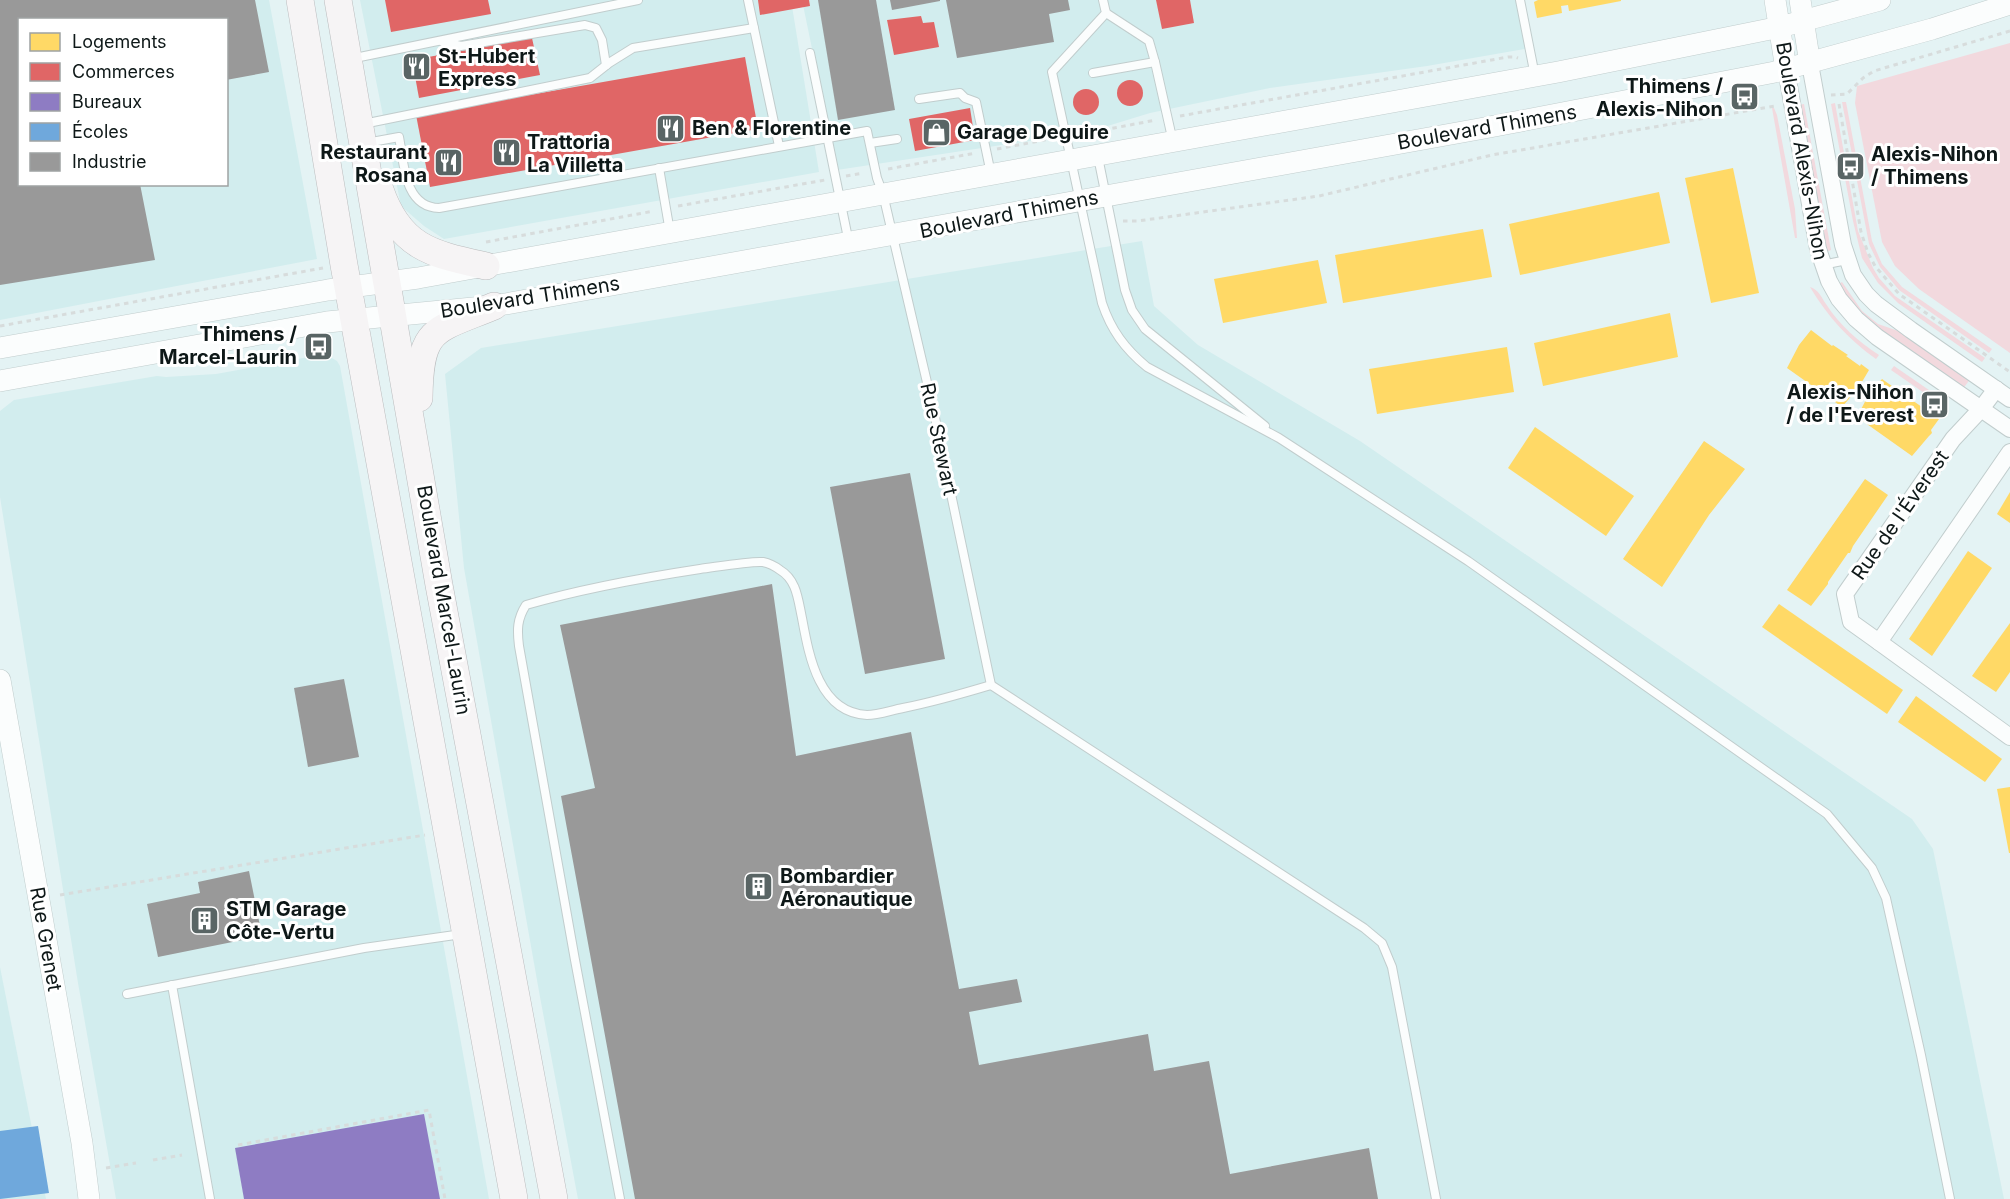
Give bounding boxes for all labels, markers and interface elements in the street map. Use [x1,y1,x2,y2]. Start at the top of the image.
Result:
legend [18,18,228,186]
text: Logements [72,31,167,52]
street label: Boulevard Alexis-Nihon [1771,40,1833,262]
place label: St-Hubert Express [438,44,535,91]
restaurant icon: St-Hubert Express [401,51,433,83]
text: Commerces [72,61,175,82]
place label: Thimens / Alexis-Nihon [1596,74,1723,121]
bus stop icon: Thimens / Alexis-Nihon [1728,81,1760,113]
text: Bureaux [72,91,142,112]
street label: Boulevard Thimens [1395,99,1579,155]
restaurant icon: Ben & Florentine [655,112,687,144]
place label: Ben & Florentine [692,116,851,140]
shop icon: Garage Deguire [920,116,952,148]
text: Écoles [72,120,128,142]
place label: Garage Deguire [957,120,1109,144]
place label: Trattoria La Villetta [527,130,623,177]
restaurant icon: Trattoria La Villetta [490,137,522,169]
place label: Restaurant Rosana [320,140,427,187]
place label: Alexis-Nihon / Thimens [1871,142,1998,189]
restaurant icon: Restaurant Rosana [432,147,464,179]
bus stop icon: Alexis-Nihon / Thimens [1834,150,1866,182]
text: Industrie [72,151,146,172]
street label: Boulevard Thimens [918,185,1100,243]
street label: Boulevard Thimens [438,271,622,323]
place label: Thimens / Marcel-Laurin [159,322,297,369]
bus stop icon: Thimens / Marcel-Laurin [302,330,334,362]
place label: Alexis-Nihon / de l'Everest [1786,380,1914,427]
street label: Rue Stewart [915,381,963,498]
bus stop icon: Alexis-Nihon / de l'Everest [1919,388,1951,420]
street label: Rue de l'Éverest [1846,445,1954,584]
street label: Boulevard Marcel-Laurin [412,483,476,717]
place label: Bombardier Aéronautique [780,864,913,911]
building icon: Bombardier Aéronautique [743,871,775,903]
street label: Rue Grenet [25,885,67,994]
place label: STM Garage Côte-Vertu [226,897,347,944]
building icon: STM Garage Côte-Vertu [189,904,221,936]

